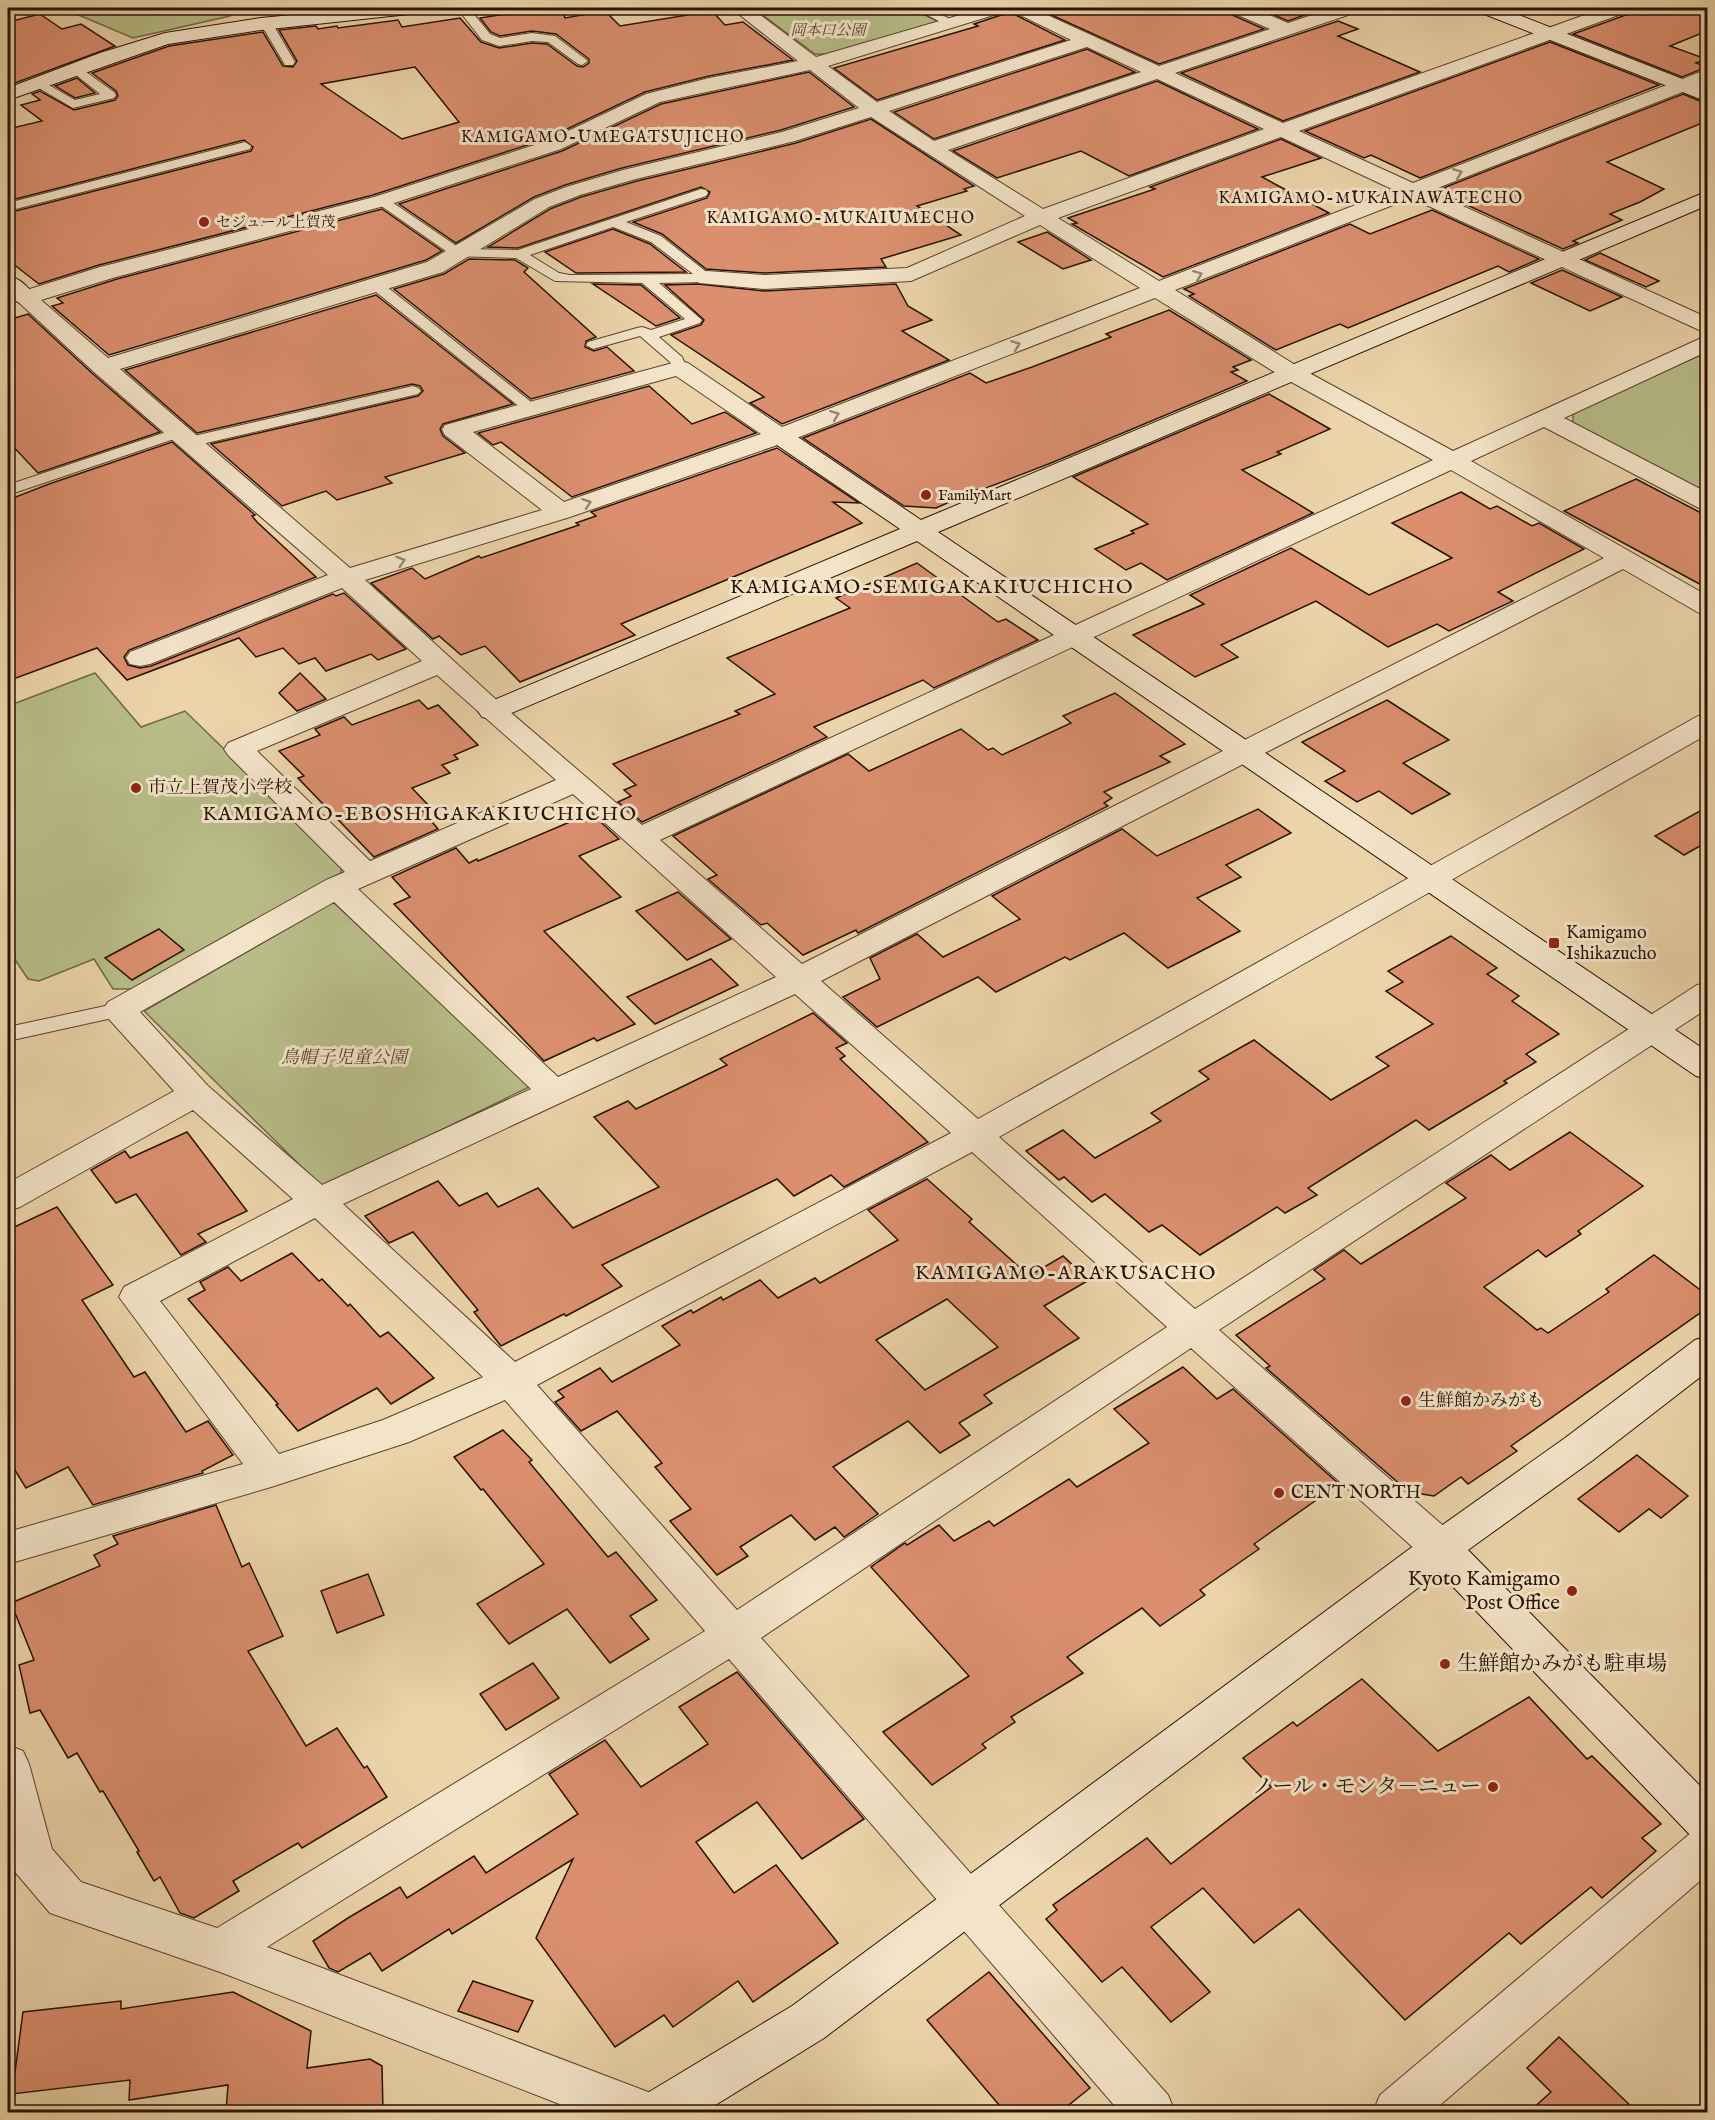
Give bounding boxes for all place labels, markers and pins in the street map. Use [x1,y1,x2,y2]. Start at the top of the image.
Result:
place label: セジュール上賀茂 [216,213,335,232]
marker: セジュール上賀茂 [197,215,211,229]
place label: FamilyMart [938,486,1012,505]
marker: FamilyMart [919,488,933,502]
place label: 市立上賀茂小学校 [148,777,292,800]
marker: 市立上賀茂小学校 [129,781,143,795]
place label: Kamigamo Ishikazucho [1566,922,1657,966]
marker: Kamigamo Ishikazucho [1547,936,1561,950]
place label: 生鮮館かみがも [1418,1390,1544,1413]
marker: 生鮮館かみがも [1399,1394,1413,1408]
place label: CENT NORTH [1291,1482,1421,1505]
marker: CENT NORTH [1272,1486,1286,1500]
place label: Kyoto Kamigamo Post Office [1408,1566,1560,1617]
marker: Kyoto Kamigamo Post Office [1565,1584,1579,1598]
place label: 生鮮館かみがも駐車場 [1457,1651,1667,1678]
marker: 生鮮館かみがも駐車場 [1438,1657,1452,1671]
place label: ノール・モンタ－ニュー [1252,1774,1481,1801]
marker: ノール・モンタ－ニュー [1486,1780,1500,1794]

